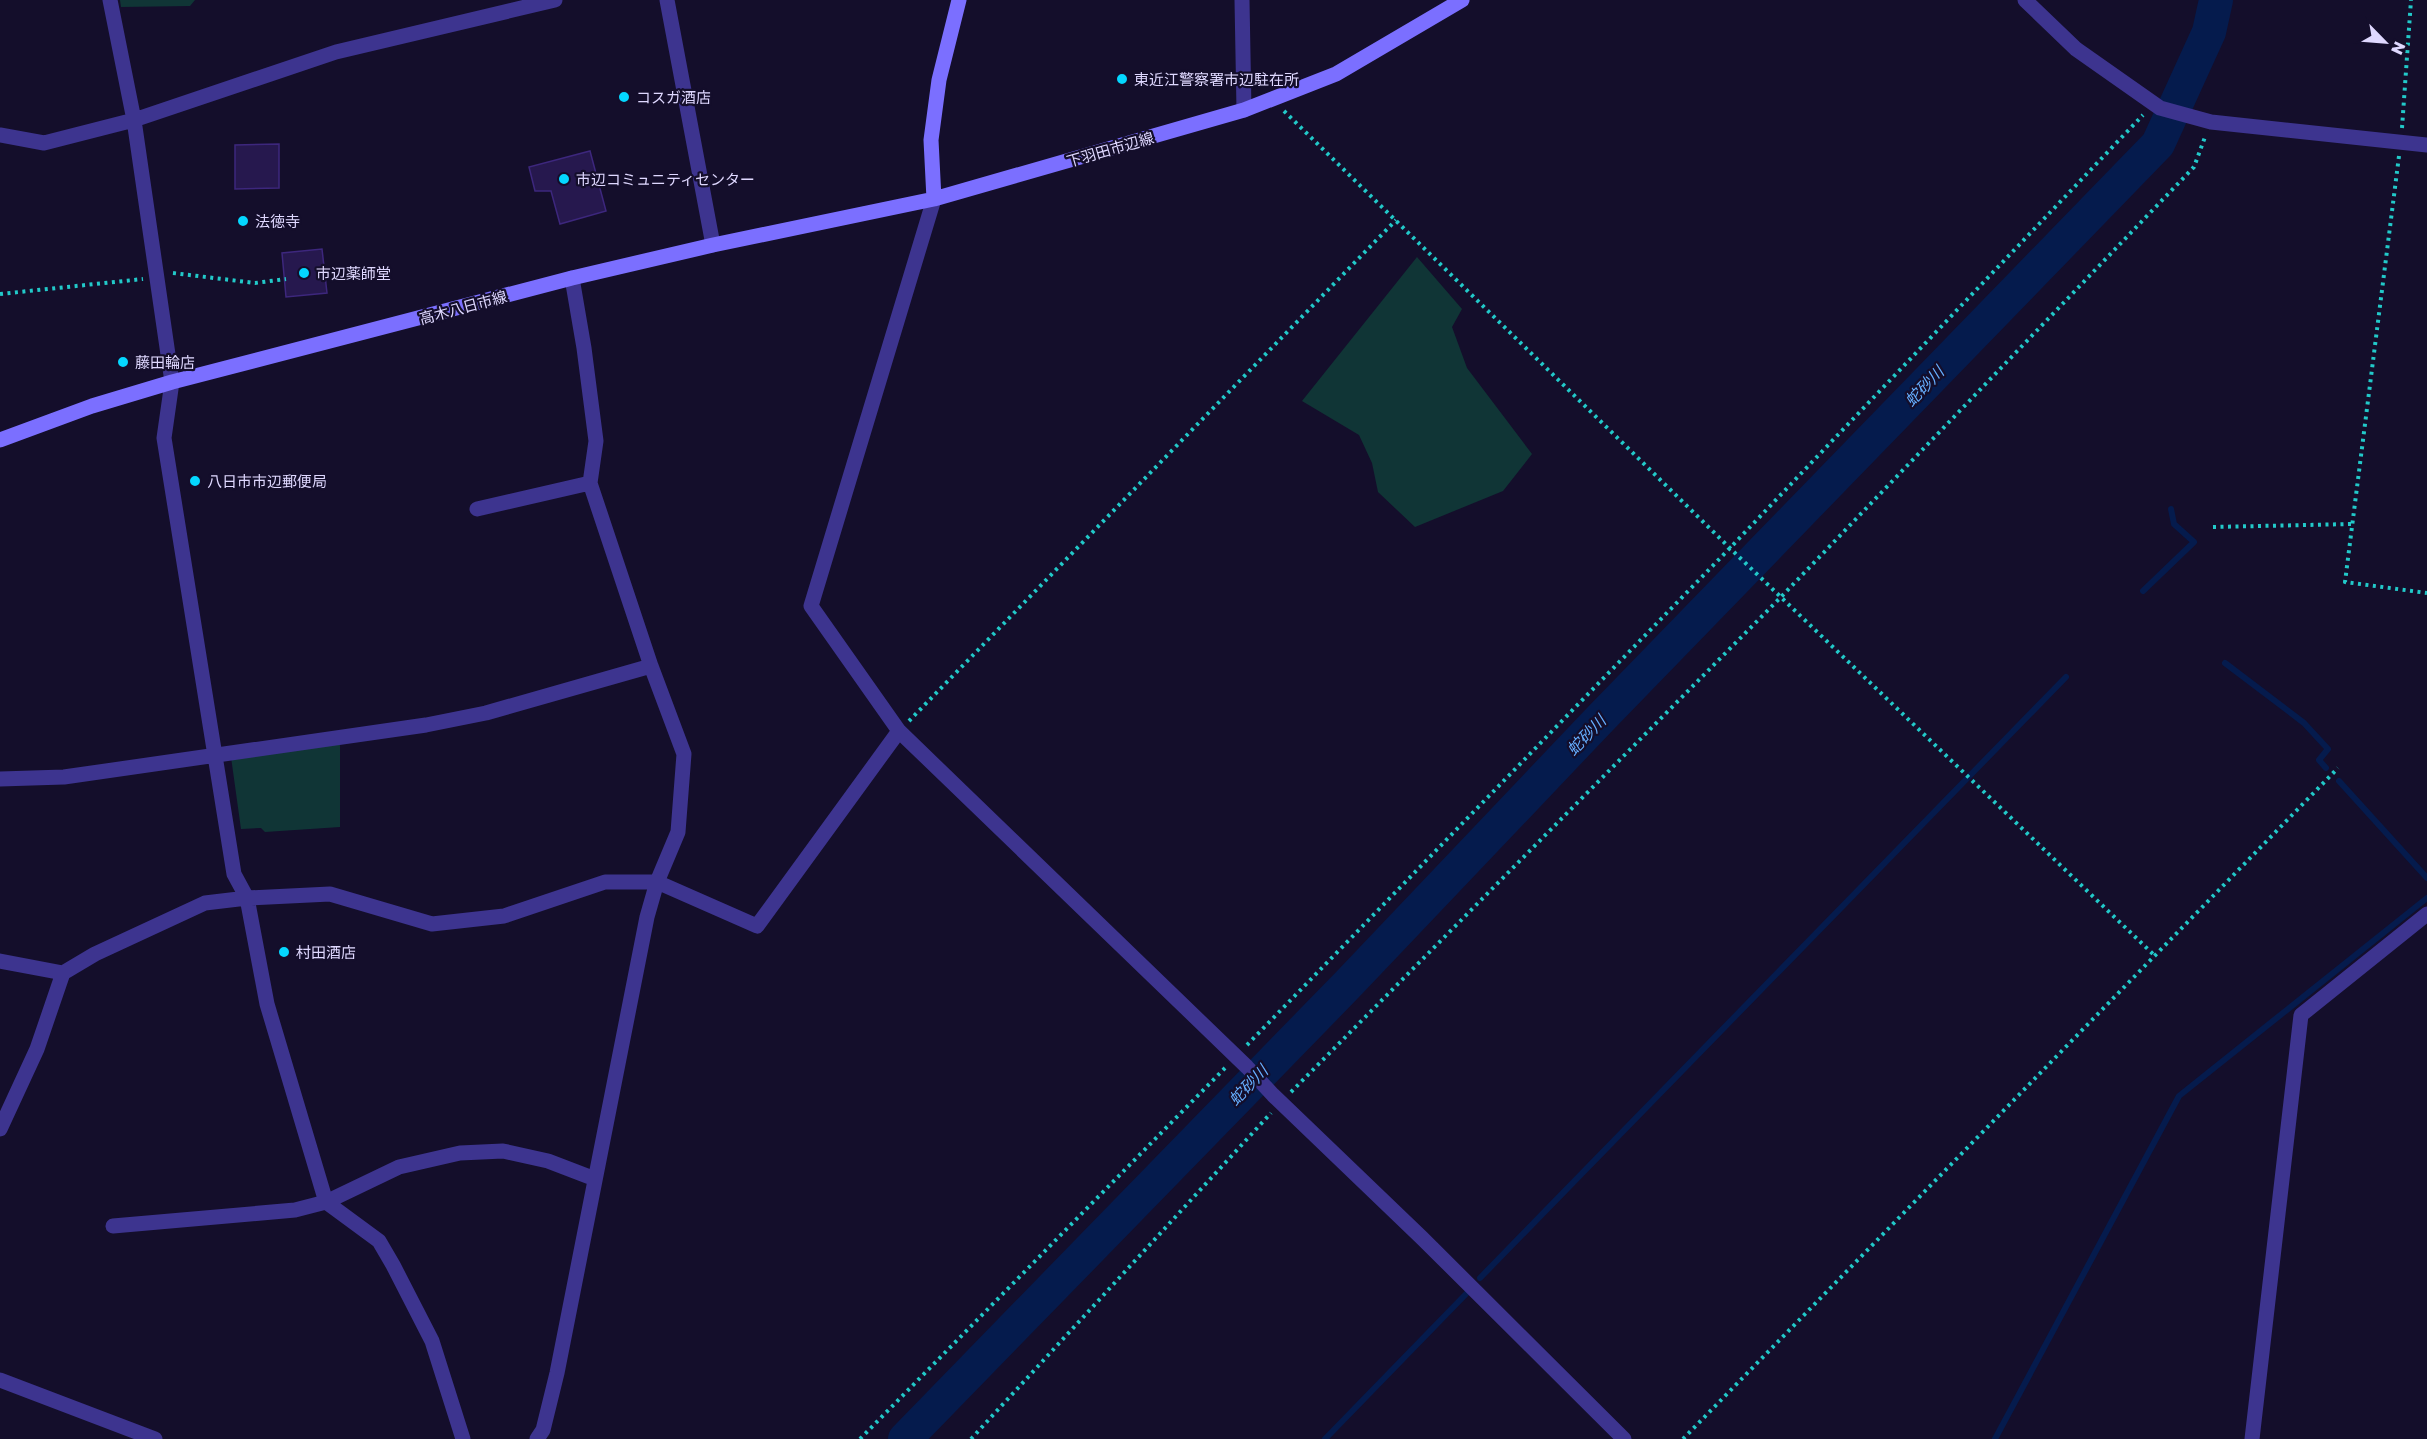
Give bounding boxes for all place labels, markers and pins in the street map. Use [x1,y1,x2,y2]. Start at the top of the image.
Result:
place label: 東近江警察署市辺駐在所 [1134,70,1299,88]
marker: 東近江警察署市辺駐在所 [1115,72,1129,86]
place label: コスガ酒店 [636,88,711,106]
marker: コスガ酒店 [617,90,631,104]
place label: 市辺コミュニティセンター [576,170,755,188]
marker: 市辺コミュニティセンター [557,172,571,186]
place label: 法徳寺 [255,212,300,230]
marker: 法徳寺 [236,214,250,228]
place label: 市辺薬師堂 [316,264,391,282]
marker: 市辺薬師堂 [297,266,311,280]
place label: 藤田輪店 [135,353,195,371]
marker: 藤田輪店 [116,355,130,369]
place label: 八日市市辺郵便局 [207,472,327,490]
marker: 八日市市辺郵便局 [188,474,202,488]
place label: 村田酒店 [296,943,356,961]
marker: 村田酒店 [277,945,291,959]

